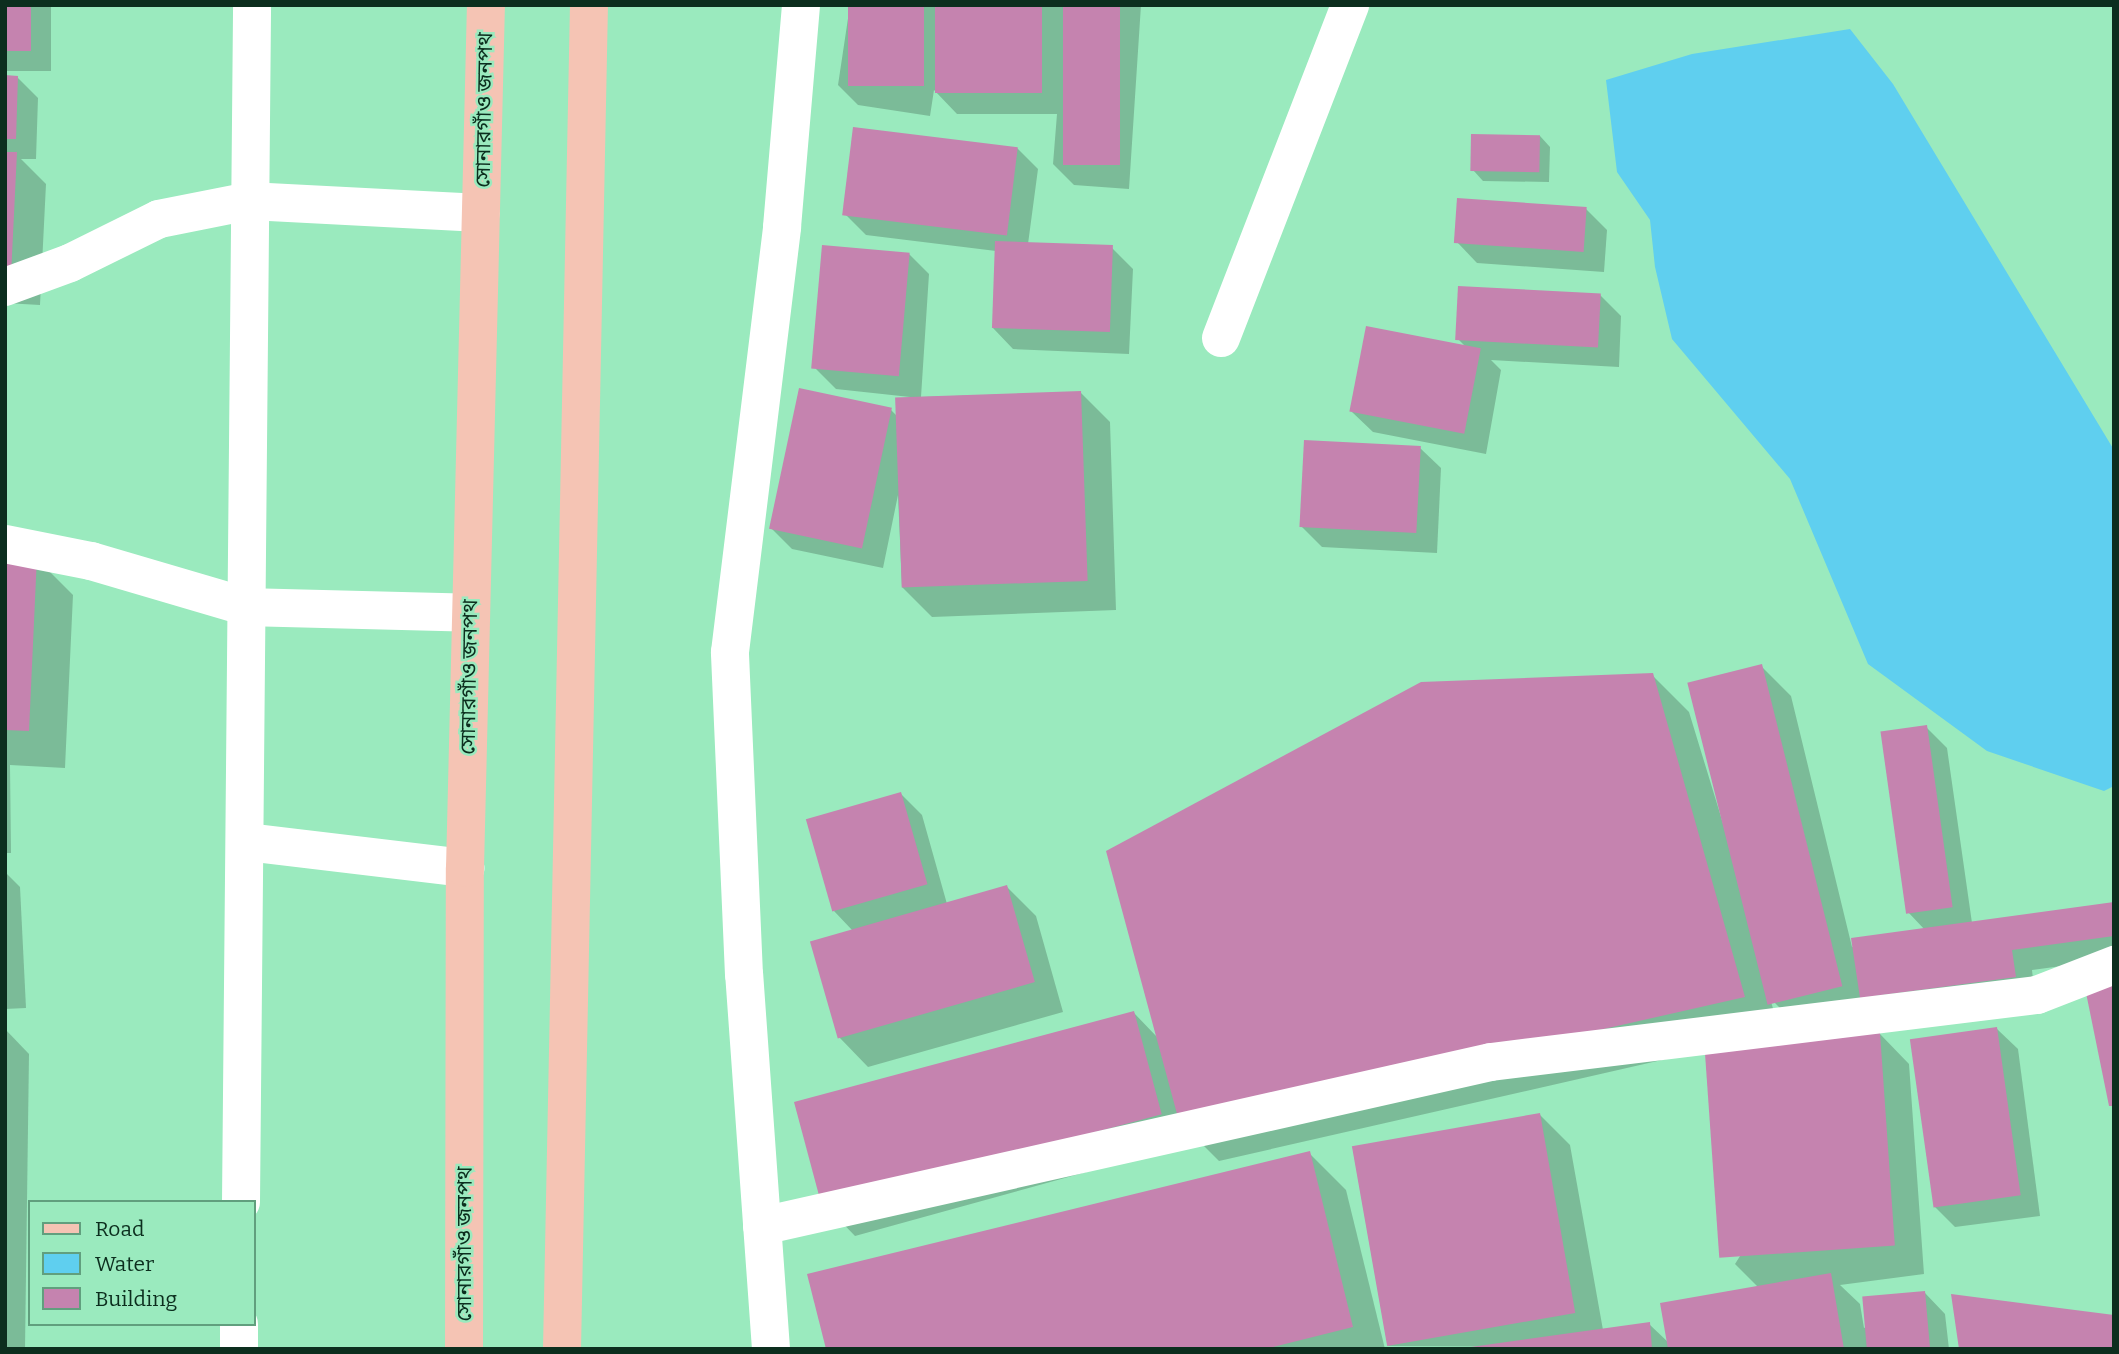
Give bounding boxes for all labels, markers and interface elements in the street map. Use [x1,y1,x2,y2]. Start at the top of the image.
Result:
street label: সোনারগাঁও জনপথ [470,32,498,188]
street label: সোনারগাঁও জনপথ [455,599,483,755]
street label: সোনারগাঁও জনপথ [451,1166,477,1322]
legend [28,1200,256,1326]
text: Road [95,1216,144,1242]
text: Water [95,1251,154,1277]
text: Building [95,1286,177,1312]

